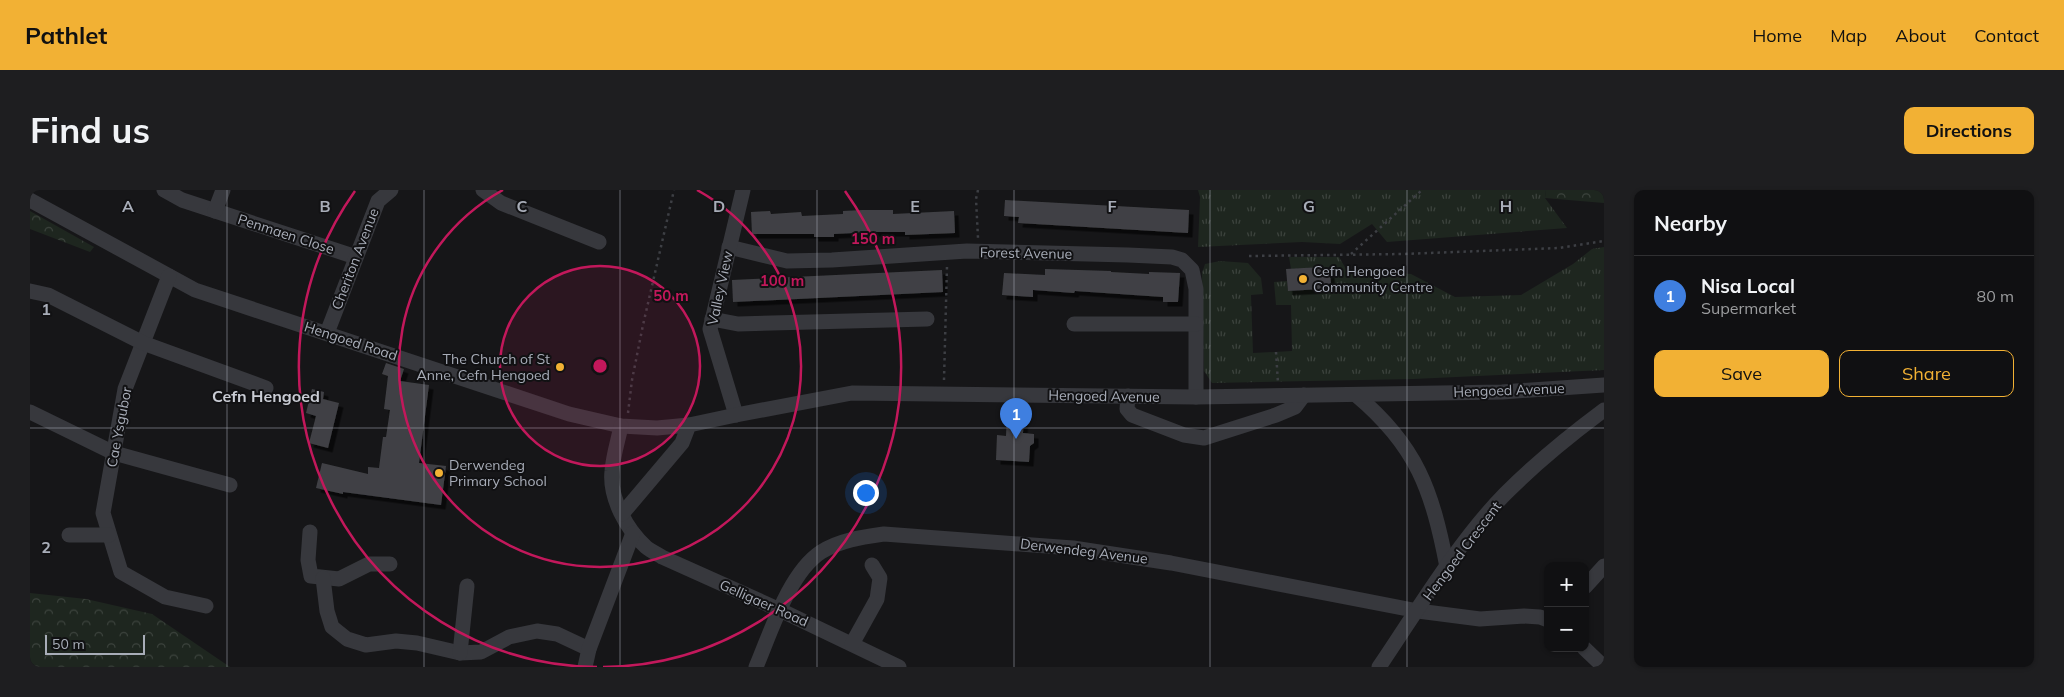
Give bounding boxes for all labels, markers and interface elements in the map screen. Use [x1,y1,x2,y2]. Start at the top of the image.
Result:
text: Pathlet [25,20,107,50]
text: Home [1752,24,1802,47]
text: Map [1830,24,1867,47]
text: About [1895,24,1946,47]
text: Contact [1974,24,2039,47]
button: Directions [1904,107,2034,154]
text: Find us [30,108,150,152]
text: A [122,196,134,216]
text: B [319,196,331,216]
text: C [517,196,528,216]
text: D [713,196,725,216]
text: E [910,196,920,216]
text: F [1107,196,1117,216]
text: G [1303,196,1315,216]
text: H [1500,196,1512,216]
street label: Cheriton Avenue [327,206,383,312]
street label: Penmaen Close [236,210,336,258]
text: Nearby [1654,210,1727,236]
text: 150 m [851,229,895,248]
street label: Forest Avenue [980,243,1072,263]
street label: Valley View [703,249,737,327]
place label: Cefn Hengoed Community Centre [1313,262,1433,296]
text: 100 m [760,271,804,290]
marker: Cefn Hengoed Community Centre [1297,273,1309,285]
text: Nisa Local [1701,274,1795,298]
text: 50 m [653,286,689,305]
text: 1 [1665,286,1675,306]
text: 80 m [1977,286,2014,306]
text: Supermarket [1701,298,1796,318]
text: 1 [41,299,51,319]
street label: Hengoed Road [302,317,400,365]
place label: The Church of St Anne, Cefn Hengoed [417,350,550,384]
button: Save [1654,350,1829,397]
button: Share [1839,350,2014,397]
centre of rings [591,357,609,375]
marker: The Church of St Anne, Cefn Hengoed [554,361,566,373]
street label: Hengoed Avenue [1453,379,1565,401]
street label: Cae Ysgubor [102,384,136,469]
district label: Cefn Hengoed [212,386,320,406]
street label: Hengoed Avenue [1048,386,1160,406]
pin: 1 [1000,398,1032,439]
place label: Derwendeg Primary School [449,456,547,490]
marker: Derwendeg Primary School [433,467,445,479]
your location [853,480,879,506]
street label: Hengoed Crescent [1419,498,1505,604]
street label: Derwendeg Avenue [1019,534,1149,568]
text: 2 [41,537,51,557]
map controls [1544,562,1589,652]
button: + [1544,562,1589,607]
street label: Gelligaer Road [717,575,811,631]
button: − [1544,607,1589,652]
scale bar [45,632,145,655]
text: 50 m [52,635,85,653]

